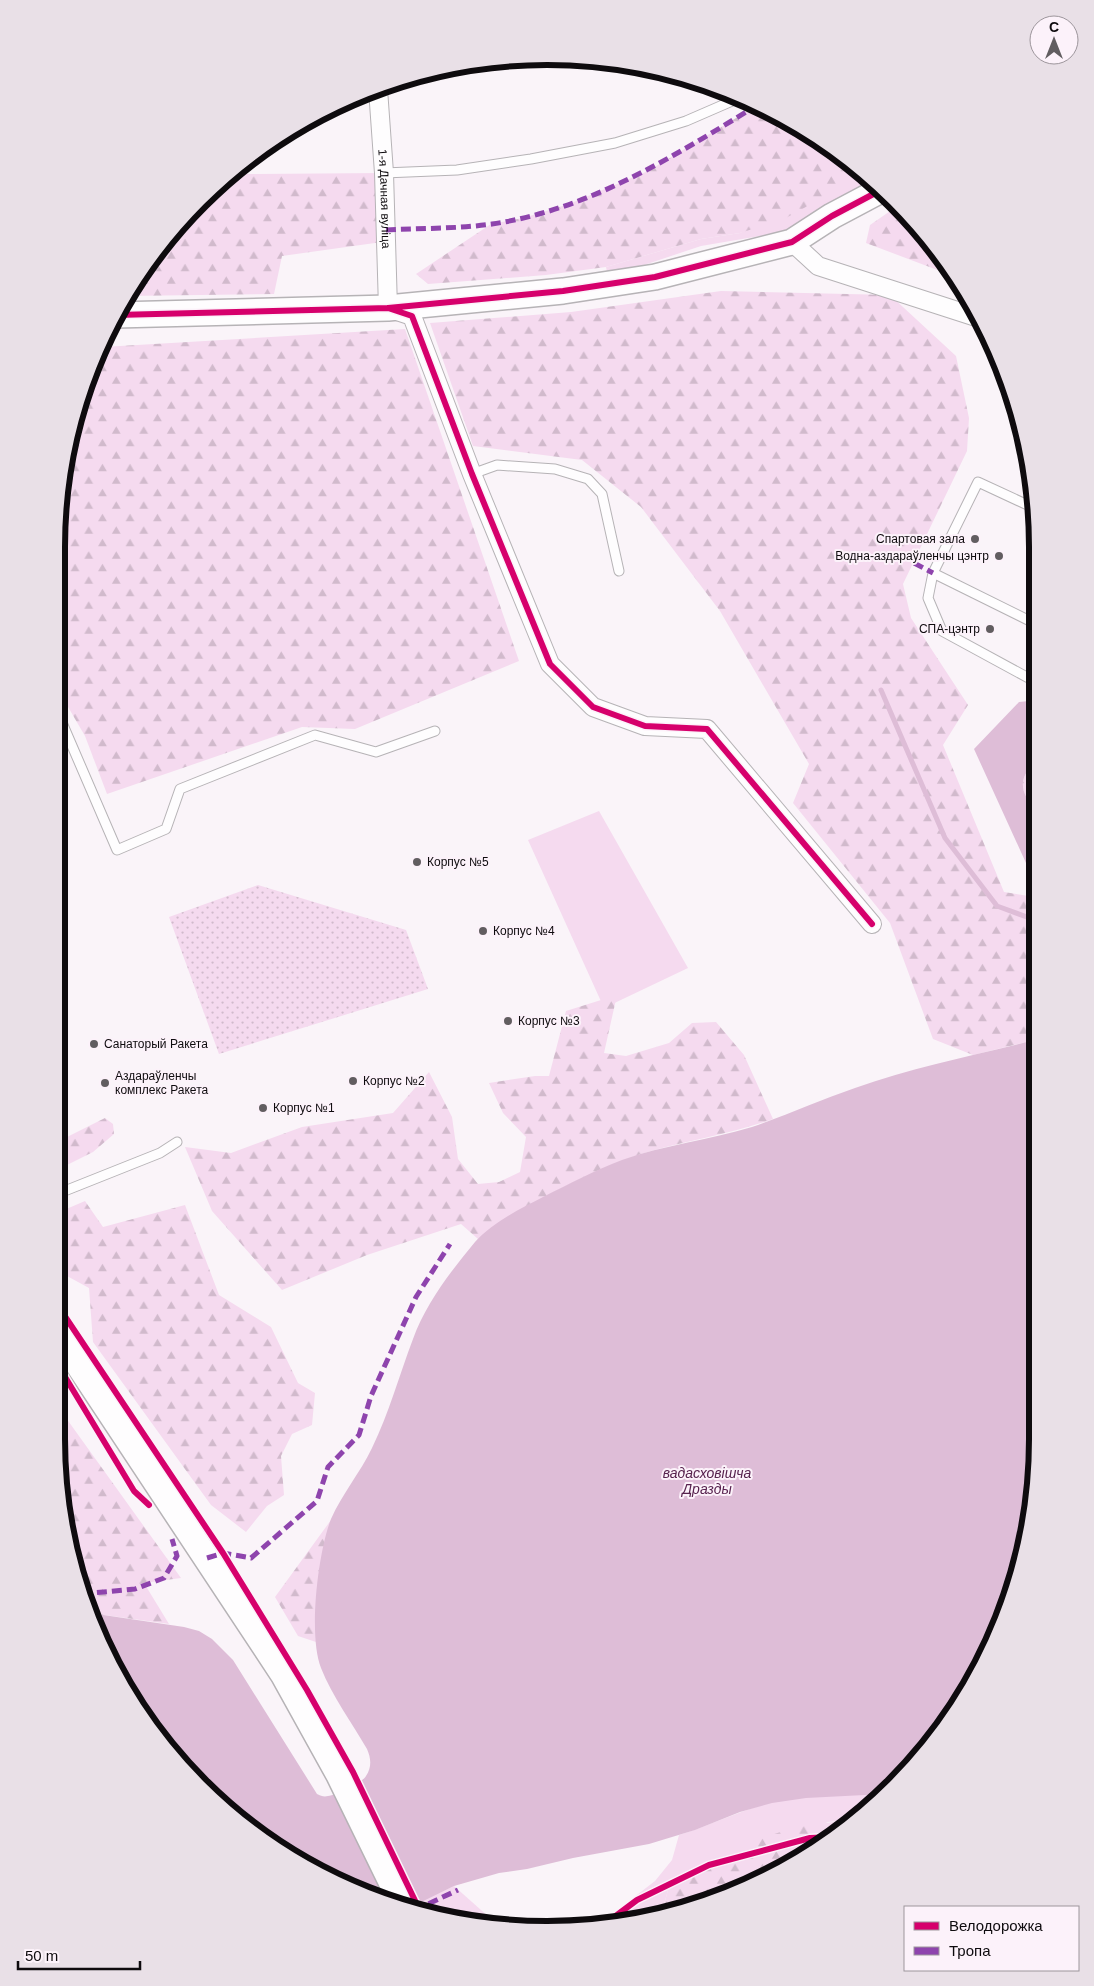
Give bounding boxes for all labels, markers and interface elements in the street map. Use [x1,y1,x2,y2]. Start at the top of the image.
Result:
north arrow [1029,15,1079,65]
text: С [1049,19,1059,35]
street label: 1-я Дачная вуліца [375,149,393,249]
place label: Спартовая зала [876,532,965,546]
marker: Спартовая зала [969,533,981,545]
place label: Водна-аздараўленчы цэнтр [835,549,989,563]
marker: Водна-аздараўленчы цэнтр [993,550,1005,562]
place label: СПА-цэнтр [919,622,980,636]
marker: СПА-цэнтр [984,623,996,635]
place label: Корпус №5 [427,855,489,869]
marker: Корпус №5 [411,856,423,868]
place label: Корпус №4 [493,924,555,938]
marker: Корпус №4 [477,925,489,937]
place label: Корпус №3 [518,1014,580,1028]
marker: Корпус №3 [502,1015,514,1027]
place label: Санаторый Ракета [104,1037,208,1051]
marker: Санаторый Ракета [88,1038,100,1050]
place label: Аздараўленчы комплекс Ракета [115,1069,209,1097]
place label: Корпус №2 [363,1074,425,1088]
marker: Корпус №2 [347,1075,359,1087]
marker: Аздараўленчы комплекс Ракета [99,1077,111,1089]
place label: Корпус №1 [273,1101,335,1115]
marker: Корпус №1 [257,1102,269,1114]
water label: вадасховішча Дразды [663,1465,752,1497]
legend [904,1906,1079,1971]
text: Велодорожка [949,1917,1043,1934]
scale bar [18,1938,140,1970]
text: Тропа [949,1942,991,1959]
text: 50 m [25,1947,58,1964]

